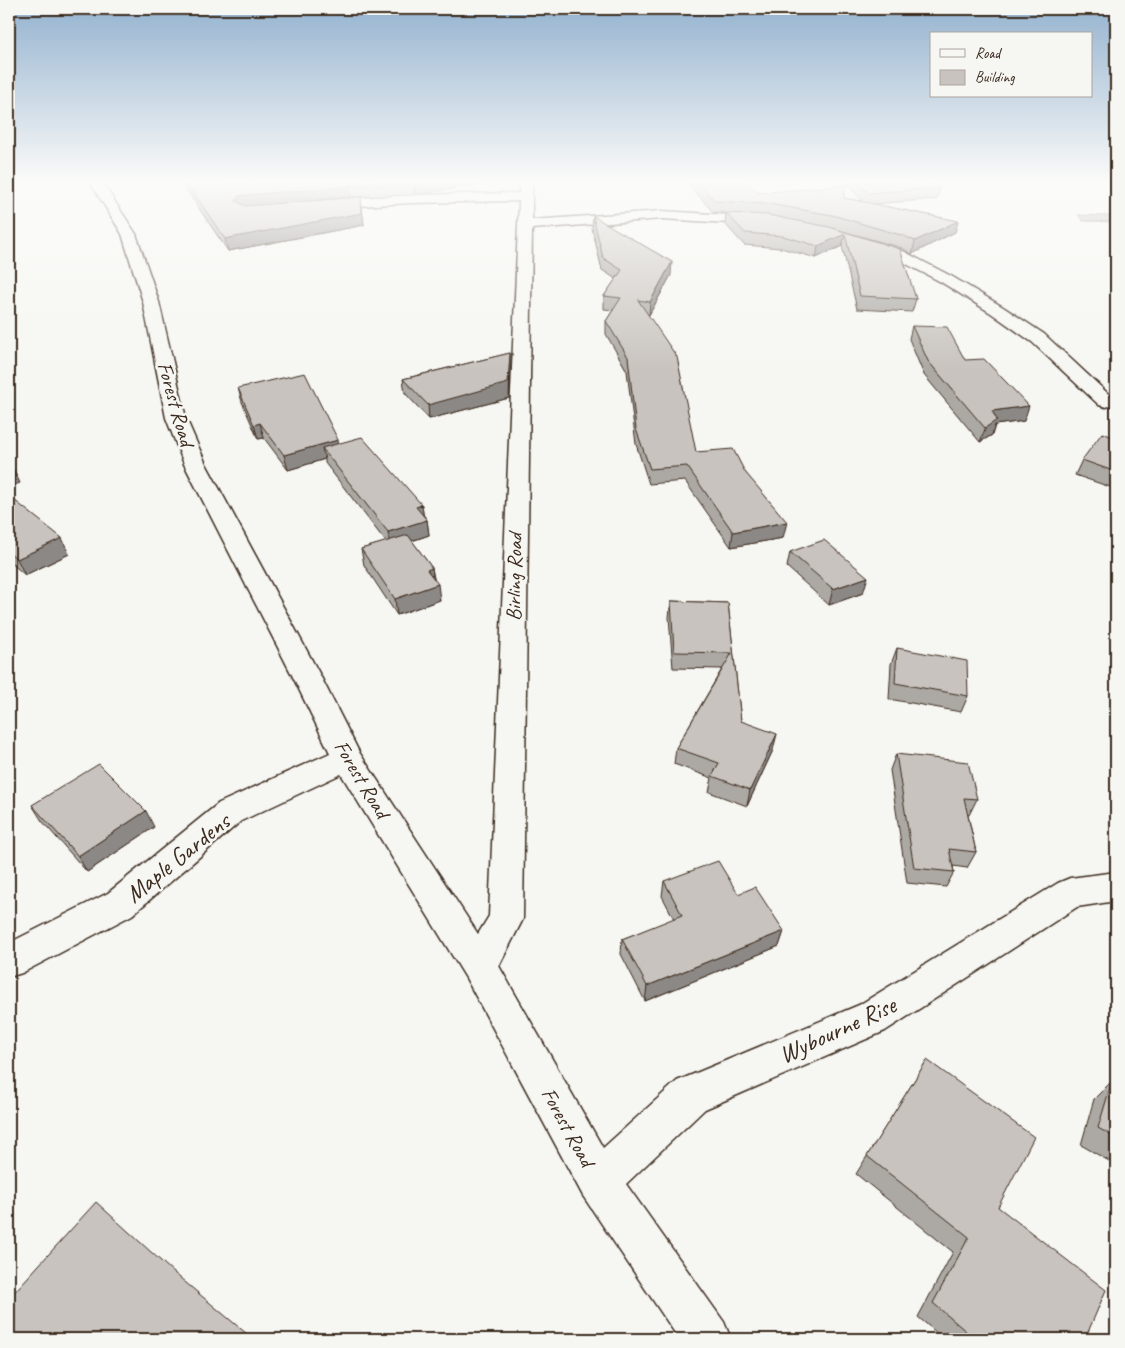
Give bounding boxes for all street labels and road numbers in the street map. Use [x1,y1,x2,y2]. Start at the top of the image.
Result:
street label: Forest Road [152,359,201,453]
street label: Birling Road [500,529,528,621]
street label: Forest Road [329,735,397,826]
street label: Maple Gardens [119,804,239,910]
street label: Wybourne Rise [774,988,903,1071]
street label: Forest Road [536,1083,602,1174]

